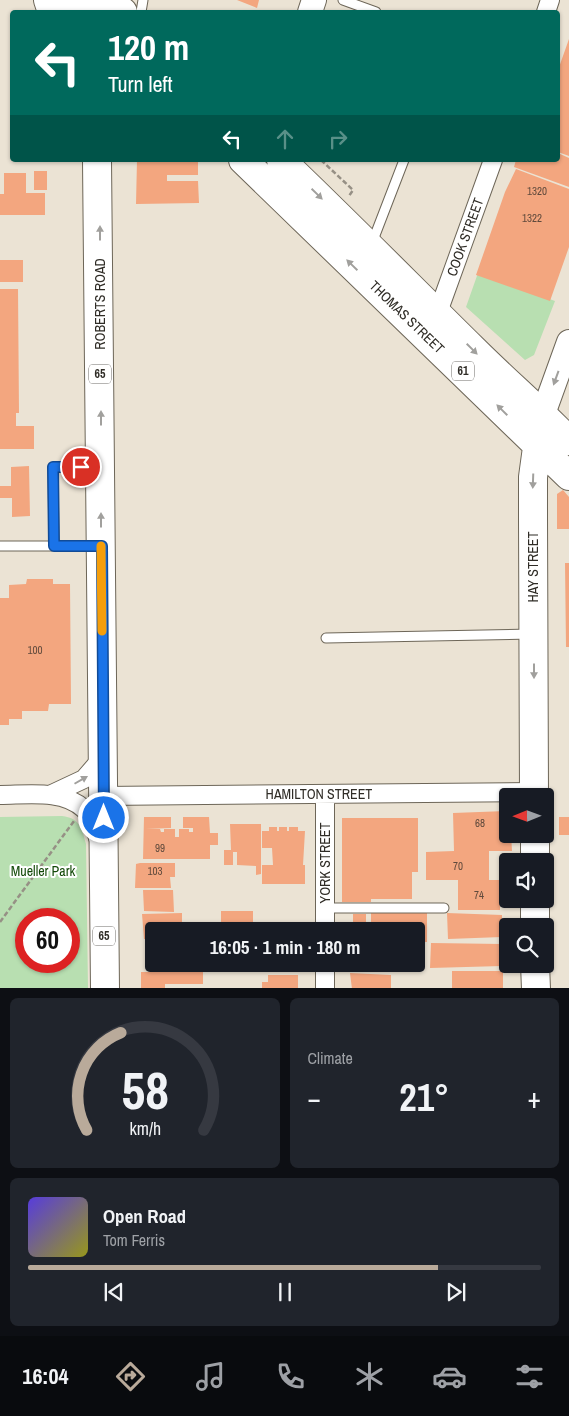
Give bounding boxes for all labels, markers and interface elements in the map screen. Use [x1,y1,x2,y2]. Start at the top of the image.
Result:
text: 120 m [108,24,189,71]
icon: left [25,30,90,95]
text: Turn left [108,69,173,99]
icon: left [218,125,246,153]
icon: ahead [271,125,299,153]
icon: right [324,125,352,153]
house number: 1320 [527,184,547,198]
one-way arrow [310,188,322,200]
street label: COOK STREET [442,195,488,279]
house number: 1322 [522,211,542,225]
one-way arrow [95,225,103,241]
street label: ROBERTS ROAD [91,258,109,350]
one-way arrow [346,259,358,271]
street label: THOMAS STREET [366,277,448,357]
one-way arrow [466,343,478,355]
road number: 61 [452,362,474,381]
road number: 65 [89,364,111,384]
one-way arrow [552,371,560,386]
one-way arrow [497,404,509,416]
one-way arrow [97,409,105,425]
pin [60,446,102,488]
icon: arrive [67,453,95,481]
one-way arrow [529,473,537,489]
one-way arrow [97,512,105,528]
street label: HAY STREET [524,531,542,603]
house number: 100 [27,643,43,657]
one-way arrow [530,664,538,680]
one-way arrow [74,775,87,784]
street label: HAMILTON STREET [266,785,372,803]
north arrow [499,788,554,842]
map controls [499,788,554,973]
position arrow [77,791,129,843]
house number: 68 [475,816,485,830]
street label: YORK STREET [316,822,334,904]
house number: 99 [155,841,165,855]
button: sound [499,853,554,908]
house number: 70 [453,859,463,873]
park label: Mueller Park [11,862,75,880]
house number: 103 [147,864,163,878]
house number: 74 [474,888,484,902]
speed limit sign: 60 [15,908,80,973]
button: search [499,918,554,973]
road number: 65 [93,926,115,946]
text: 16:05 · 1 min · 180 m [210,934,360,960]
text: Climate [308,1047,353,1069]
text: 58 [121,1055,168,1125]
text: 21° [399,1072,449,1123]
text: − [308,1079,321,1117]
text: + [528,1079,541,1117]
text: km/h [129,1117,161,1141]
text: Open Road [103,1203,186,1229]
text: Tom Ferris [103,1229,165,1251]
icon: previous [100,1278,128,1306]
icon: pause [271,1278,299,1306]
icon: next [442,1278,470,1306]
icon: directions [113,1359,148,1394]
icon: music [193,1359,228,1394]
icon: phone [273,1359,308,1394]
icon: climate [352,1359,387,1394]
icon: car [432,1359,467,1394]
icon: filters [512,1359,547,1394]
text: 16:04 [22,1361,68,1391]

